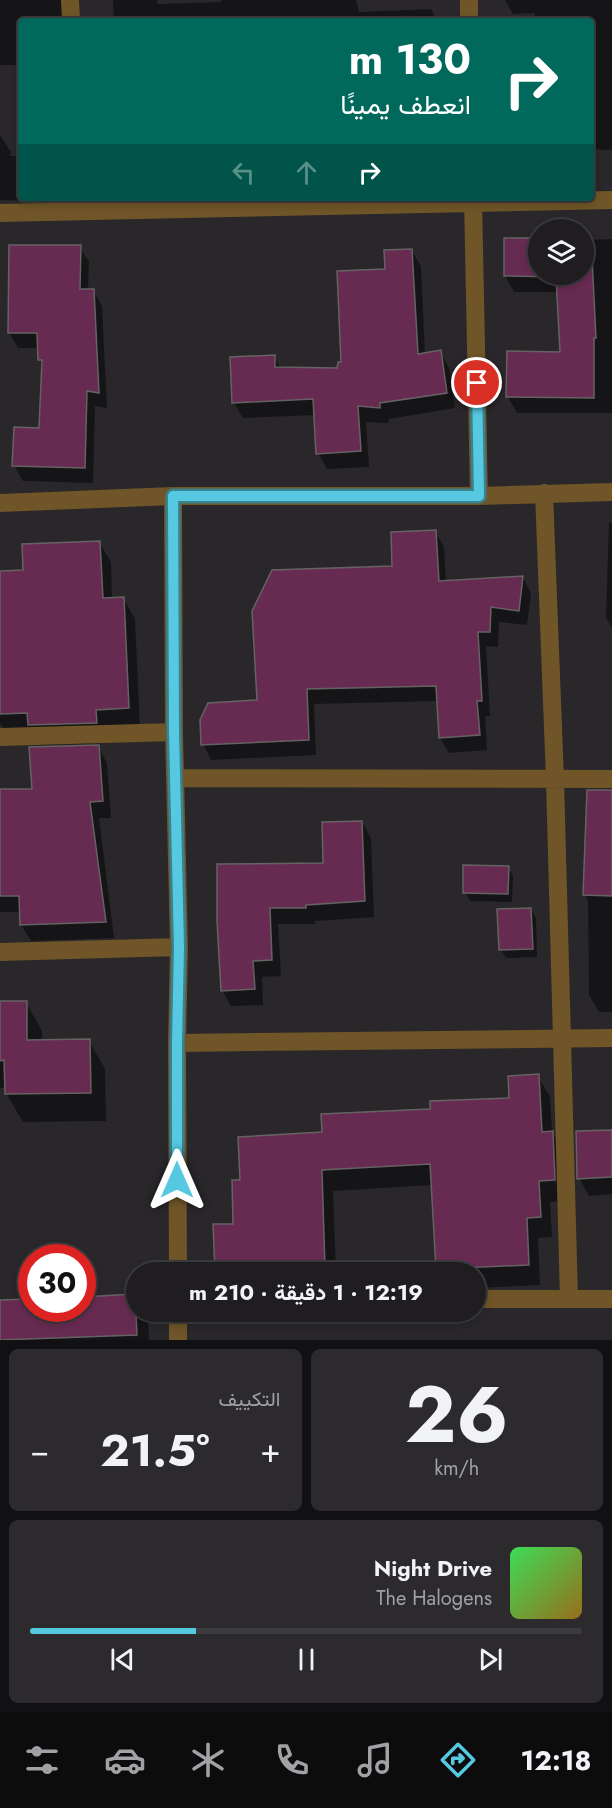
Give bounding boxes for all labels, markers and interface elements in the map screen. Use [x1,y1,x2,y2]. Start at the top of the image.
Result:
text: 130 m [349,29,471,90]
icon: right [492,42,570,120]
text: انعطف يمينًا [340,85,471,124]
icon: left [227,156,260,189]
icon: ahead [290,156,323,189]
icon: right [353,156,386,189]
map controls [528,219,594,285]
button: layers [528,219,594,285]
pin [451,357,502,408]
icon: arrive [460,366,493,399]
position arrow [145,1148,209,1212]
speed limit sign: 30 [18,1244,96,1322]
text: 12:19 · 1 دقيقة · 210 m [189,1276,423,1308]
text: 26 [405,1359,508,1471]
text: التكييف [218,1385,281,1414]
text: 21.5° [100,1418,210,1483]
text: − [30,1427,49,1474]
text: + [260,1427,281,1474]
text: km/h [434,1454,479,1483]
text: Night Drive [374,1552,492,1584]
text: The Halogens [376,1584,492,1613]
icon: previous [106,1643,139,1676]
icon: pause [290,1643,323,1676]
icon: next [474,1643,507,1676]
icon: filters [21,1739,63,1781]
icon: car [104,1739,146,1781]
icon: climate [187,1739,229,1781]
icon: phone [271,1739,313,1781]
icon: music [354,1739,396,1781]
icon: directions [437,1739,479,1781]
text: 12:18 [521,1741,591,1780]

